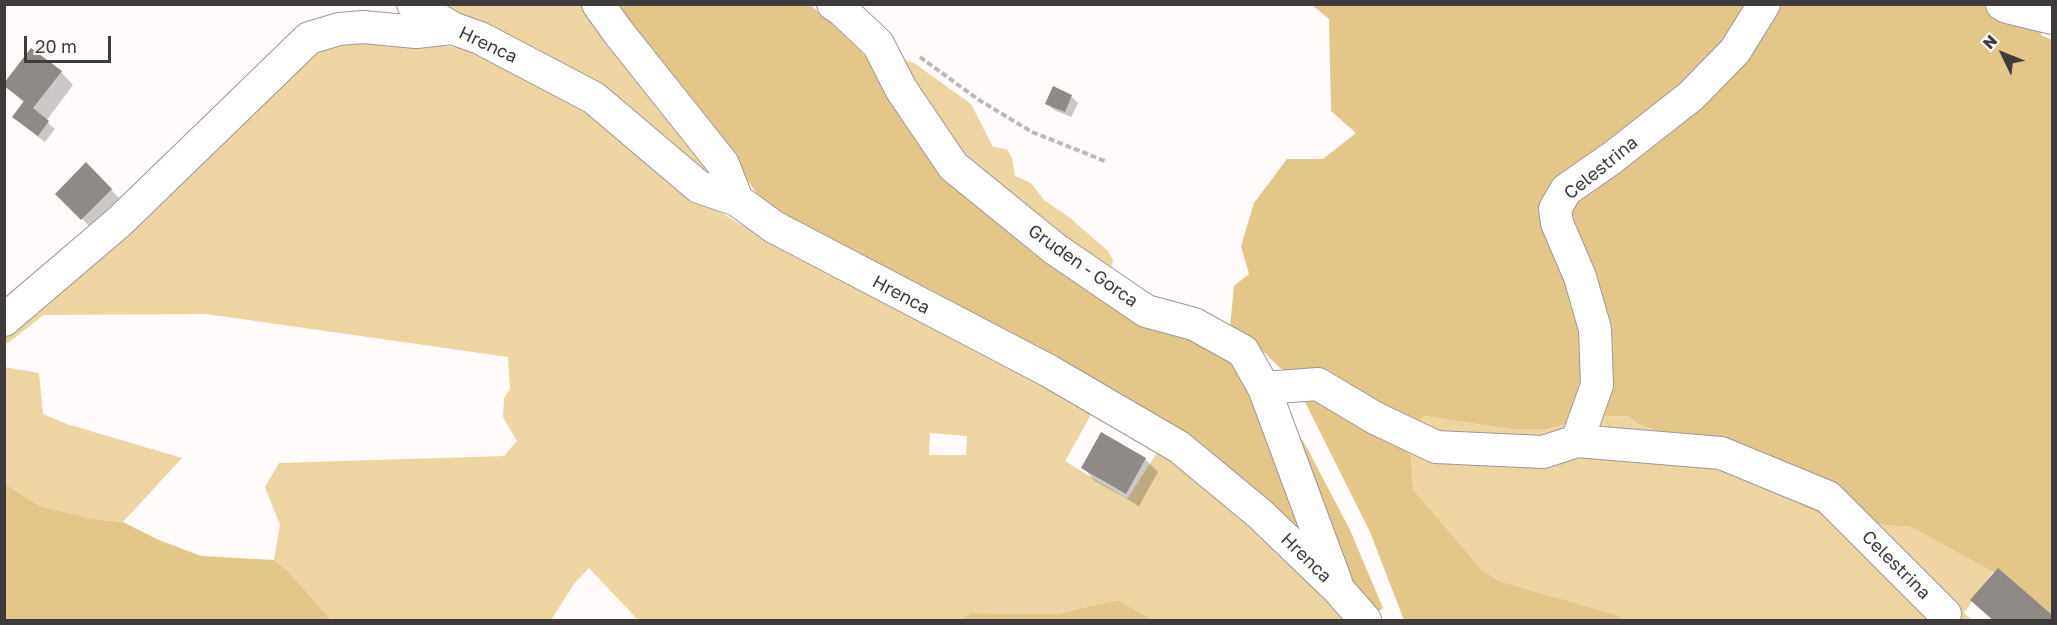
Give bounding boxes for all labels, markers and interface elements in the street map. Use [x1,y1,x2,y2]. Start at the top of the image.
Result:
street label: Hrenca [455,22,521,68]
scale bar [27,24,114,62]
north arrow [1973,24,2033,84]
text: N [1978,30,2001,53]
text: 20 m [35,35,77,57]
street label: Celestrina [1560,132,1642,204]
street label: Gruden - Gorca [1024,220,1142,312]
street label: Hrenca [869,271,933,319]
street label: Celestrina [1857,526,1935,604]
street label: Hrenca [1276,529,1336,587]

